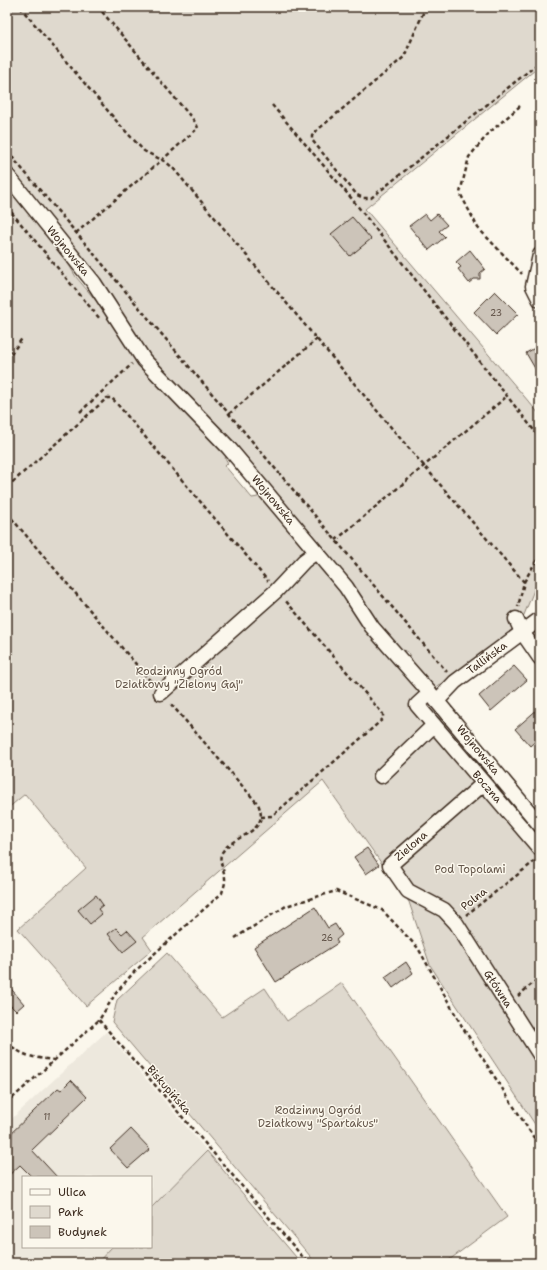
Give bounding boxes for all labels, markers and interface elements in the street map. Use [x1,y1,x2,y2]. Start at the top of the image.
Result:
street label: Wojnowska [43,223,93,279]
house number: 23 [490,307,502,319]
street label: Wojnowska [248,472,298,528]
street label: Tallińska [464,638,510,678]
park label: Rodzinny Ogród Działkowy "Zielony Gaj" [115,664,243,692]
street label: Wojnowska [453,722,503,778]
street label: Boczna [469,768,505,807]
street label: Zielona [391,827,431,864]
park label: Pod Topolami [434,862,506,877]
street label: Polna [458,884,490,914]
house number: 26 [321,932,333,944]
street label: Główna [480,967,516,1011]
street label: Biskupińska [143,1062,195,1118]
park label: Rodzinny Ogród Działkowy "Spartakus" [258,1103,378,1131]
house number: 11 [43,1111,51,1123]
legend [22,1176,152,1248]
text: Ulica [58,1184,87,1200]
text: Park [58,1204,84,1220]
text: Budynek [58,1224,107,1240]

